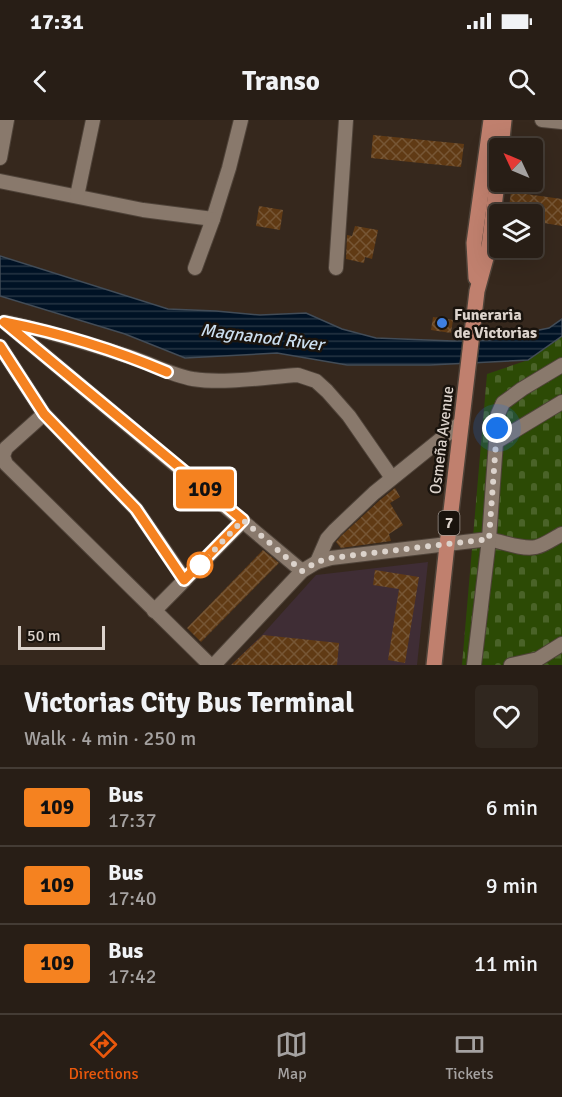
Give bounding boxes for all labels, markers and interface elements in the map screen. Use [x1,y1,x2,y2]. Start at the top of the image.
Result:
text: 17:31 [30,8,84,35]
icon: back [24,65,57,98]
text: Transo [242,65,320,98]
icon: search [505,65,538,98]
north arrow [489,138,543,192]
map controls [489,138,543,258]
button: layers [489,204,543,258]
place label: Funeraria de Victorias [454,305,537,343]
marker: Funeraria de Victorias [435,316,449,330]
water label: Magnanod River [199,319,327,356]
street label: Osmeña Avenue [425,385,459,495]
your location [482,413,512,443]
line badge: 109 [170,470,240,508]
text: 109 [188,476,222,502]
road number: 7 [438,511,460,535]
unlabelled marker [187,552,213,578]
scale bar [18,623,105,650]
text: 50 m [27,626,61,646]
button: heart [475,685,538,748]
text: Victorias City Bus Terminal [24,686,354,720]
text: Walk · 4 min · 250 m [24,726,196,751]
text: Bus [108,781,143,808]
text: 109 [40,794,74,820]
text: 6 min [486,794,538,821]
text: 17:37 [108,808,157,833]
text: Bus [108,859,143,886]
text: 109 [40,872,74,898]
text: 9 min [486,872,538,899]
text: 17:40 [108,886,157,911]
text: Bus [108,937,143,964]
text: 109 [40,950,74,976]
text: 11 min [474,950,538,977]
text: 17:42 [108,964,157,989]
tab: Directions [68,1028,138,1084]
tab: Map [275,1028,308,1084]
tab: Tickets [445,1028,493,1084]

